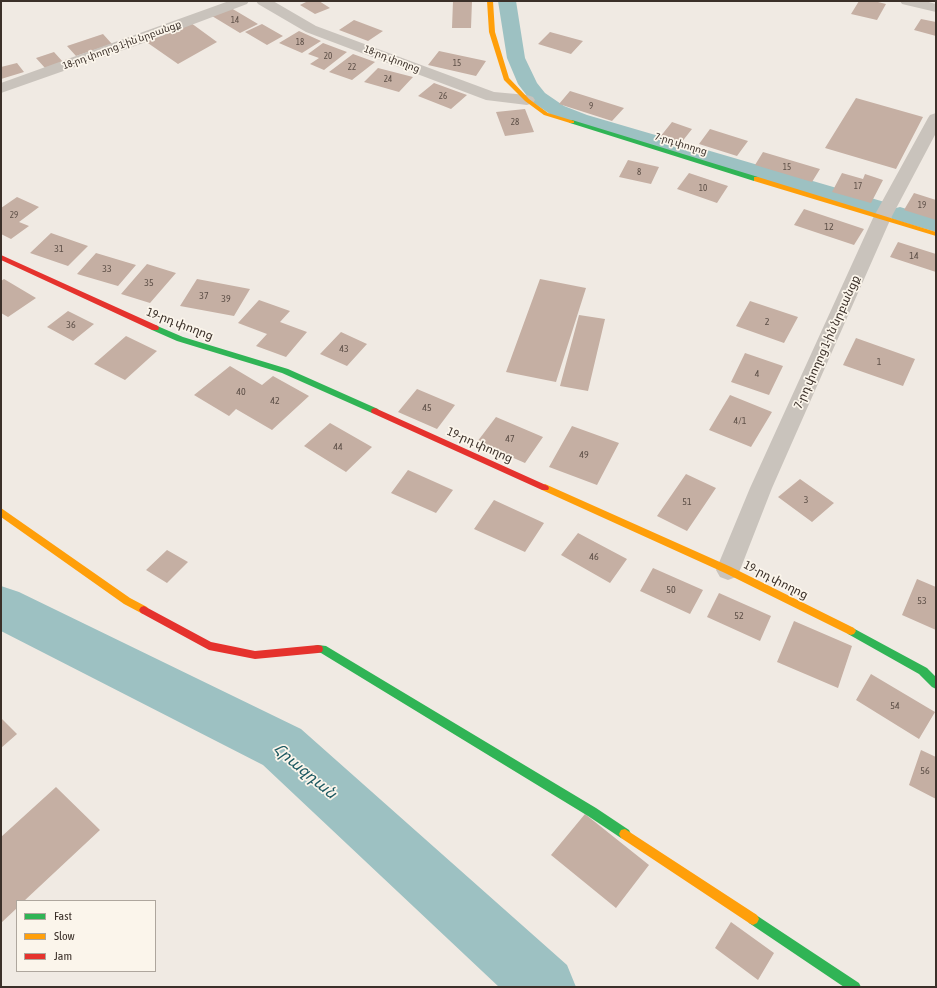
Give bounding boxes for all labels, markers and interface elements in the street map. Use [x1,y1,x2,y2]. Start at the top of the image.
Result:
house number: 14 [231,15,239,25]
street label: 18-րդ փողոց 1-ին նրբանցք [61,18,183,72]
house number: 18 [296,37,304,47]
street label: 18-րդ փողոց [362,43,422,75]
house number: 20 [324,51,332,61]
house number: 15 [453,58,461,68]
house number: 22 [348,62,356,72]
house number: 24 [384,74,392,84]
house number: 26 [439,91,447,101]
house number: 9 [589,101,593,111]
house number: 28 [511,117,519,127]
street label: 7-րդ փողոց [653,130,709,158]
house number: 15 [783,162,791,172]
house number: 8 [637,167,641,177]
house number: 17 [854,181,862,191]
house number: 10 [699,183,707,193]
house number: 19 [918,200,926,210]
house number: 29 [10,210,18,220]
house number: 12 [824,221,834,233]
house number: 31 [54,243,64,255]
house number: 14 [909,250,919,262]
house number: 33 [102,263,112,275]
street label: 7-րդ փողոց 1-ին նրբանցք [791,273,863,411]
house number: 35 [144,277,154,289]
house number: 37 [199,290,209,302]
house number: 39 [221,293,231,305]
street label: 19-րդ փողոց [145,305,215,343]
house number: 2 [765,316,769,328]
house number: 36 [66,319,76,331]
house number: 43 [339,343,349,355]
house number: 1 [877,356,881,368]
house number: 4 [755,368,759,380]
house number: 40 [236,386,246,398]
house number: 42 [270,395,280,407]
house number: 45 [422,402,432,414]
house number: 4/1 [734,415,746,427]
street label: 19-րդ փողոց [445,424,515,466]
house number: 47 [505,433,515,445]
house number: 44 [333,441,343,453]
house number: 49 [579,449,589,461]
house number: 3 [804,494,808,506]
house number: 51 [682,496,692,508]
house number: 46 [589,551,599,563]
street label: 19-րդ փողոց [741,558,811,602]
house number: 50 [666,584,676,596]
house number: 53 [917,595,927,607]
house number: 52 [734,610,744,622]
house number: 54 [890,700,900,712]
water label: Հրազդան [269,739,341,803]
house number: 56 [920,765,930,777]
legend [16,900,156,972]
text: Fast [54,909,72,923]
text: Slow [54,929,75,943]
text: Jam [54,949,72,963]

